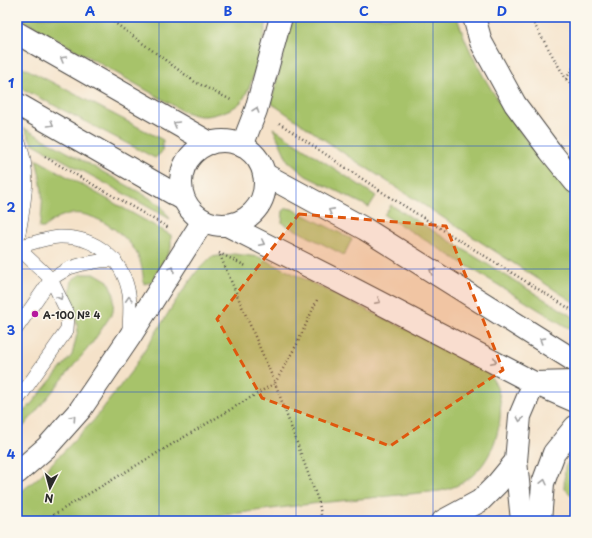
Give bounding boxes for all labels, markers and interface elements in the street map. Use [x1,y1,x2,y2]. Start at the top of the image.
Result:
text: A [85,1,95,20]
text: B [224,1,233,20]
text: C [359,1,369,20]
text: D [497,1,507,20]
one-way arrow [60,57,67,64]
text: 1 [8,73,14,92]
one-way arrow [251,106,260,113]
one-way arrow [47,119,54,126]
one-way arrow [173,121,180,128]
text: 2 [6,197,16,216]
one-way arrow [328,208,335,215]
one-way arrow [258,238,266,245]
one-way arrow [168,266,175,273]
one-way arrow [429,268,436,275]
one-way arrow [55,293,63,300]
one-way arrow [124,296,133,302]
one-way arrow [374,297,381,304]
place label: А-100 № 4 [43,307,100,322]
marker: А-100 № 4 [30,309,40,319]
text: 3 [7,320,16,339]
one-way arrow [539,337,546,345]
one-way arrow [489,357,497,364]
one-way arrow [68,415,76,423]
one-way arrow [517,416,525,422]
text: 4 [7,444,16,463]
north arrow [30,468,70,508]
one-way arrow [539,479,547,486]
text: N [43,490,54,507]

